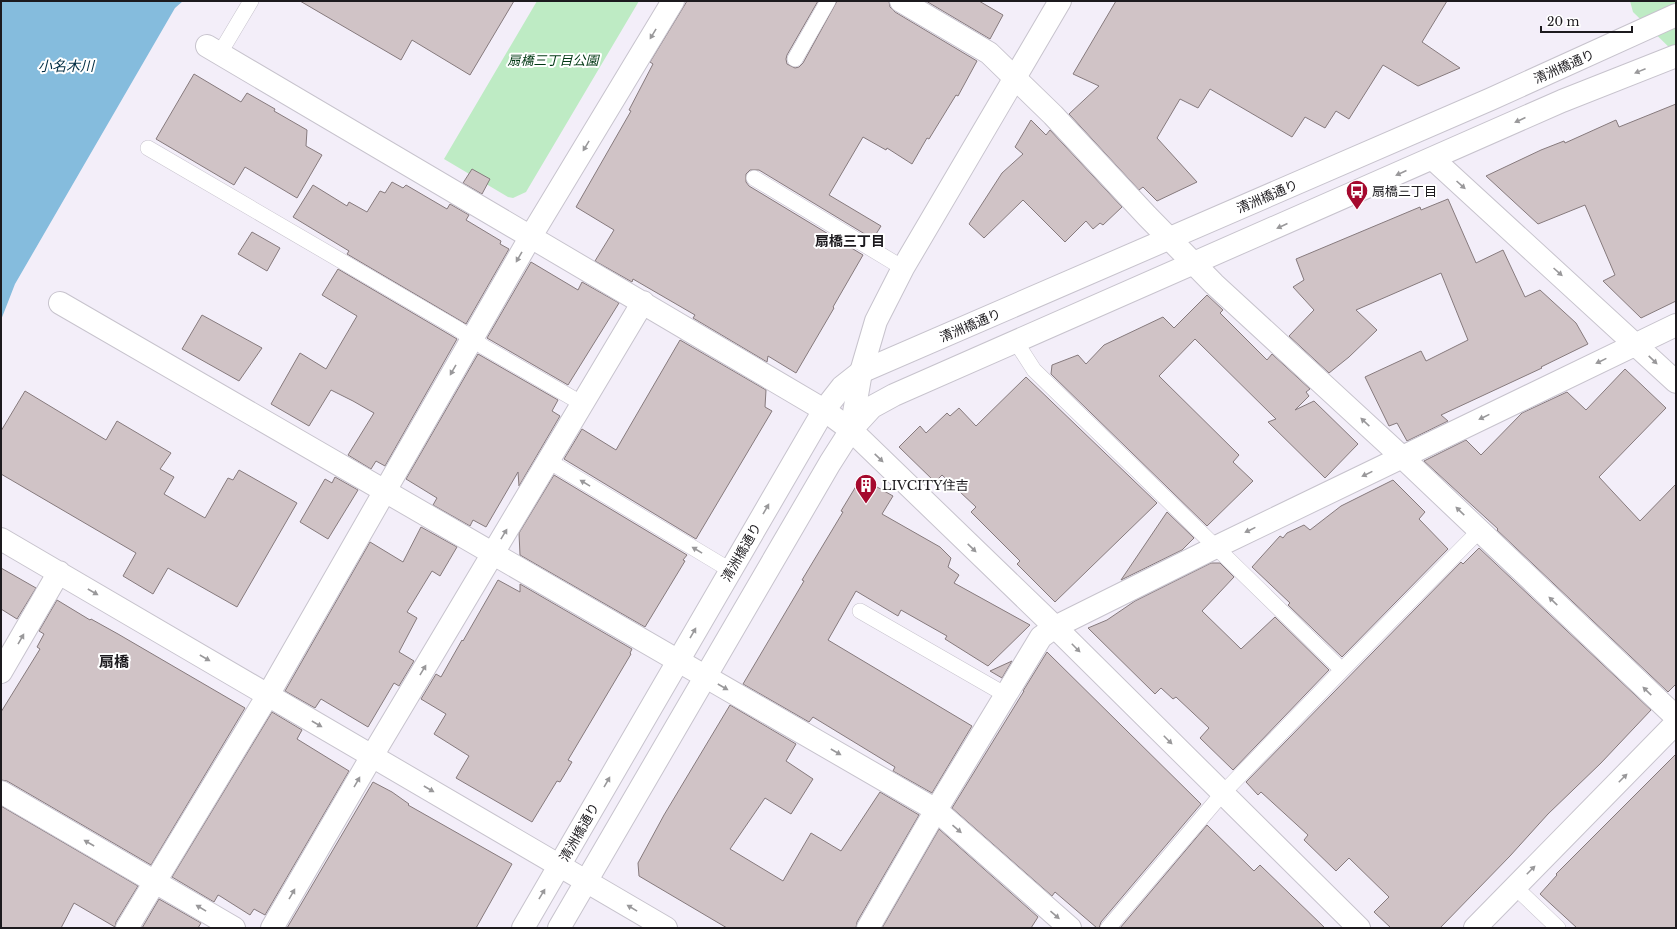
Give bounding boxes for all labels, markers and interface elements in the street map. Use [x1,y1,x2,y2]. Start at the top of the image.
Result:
scale bar [1541,8,1632,34]
text: 20 m [1547,14,1579,29]
one-way arrow [649,28,656,40]
street label: 清洲橋通り [1531,45,1597,87]
park label: 扇橋三丁目公園 [507,52,600,69]
water label: 小名木川 [38,57,96,75]
one-way arrow [1633,68,1645,74]
one-way arrow [1514,117,1525,123]
one-way arrow [582,140,589,152]
one-way arrow [1395,170,1406,176]
street label: 清洲橋通り [1234,176,1300,217]
bus stop icon: 扇橋三丁目 [1344,178,1370,211]
one-way arrow [1457,180,1466,189]
place label: 扇橋三丁目 [1372,183,1437,200]
one-way arrow [1276,222,1288,229]
district label: 扇橋三丁目 [815,232,885,250]
one-way arrow [515,251,522,263]
one-way arrow [1552,268,1563,277]
street label: 清洲橋通り [937,305,1003,346]
one-way arrow [1648,355,1658,365]
one-way arrow [1595,358,1607,364]
one-way arrow [450,364,457,375]
one-way arrow [1478,414,1490,420]
one-way arrow [1360,418,1370,427]
one-way arrow [874,453,884,463]
one-way arrow [1361,471,1373,477]
building icon: LIVCITY住吉 [853,472,879,505]
place label: LIVCITY住吉 [882,477,968,494]
one-way arrow [579,480,591,487]
one-way arrow [763,503,770,515]
one-way arrow [1455,506,1465,516]
street label: 清洲橋通り [718,520,765,585]
one-way arrow [1244,527,1256,533]
one-way arrow [500,528,507,540]
one-way arrow [967,543,977,553]
one-way arrow [691,547,703,554]
one-way arrow [87,589,99,596]
one-way arrow [1549,597,1558,606]
one-way arrow [690,627,697,639]
one-way arrow [17,633,24,645]
one-way arrow [1071,643,1081,653]
district label: 扇橋 [99,652,130,671]
one-way arrow [200,654,210,662]
one-way arrow [419,665,427,675]
one-way arrow [717,683,729,690]
one-way arrow [1642,686,1652,696]
one-way arrow [311,720,323,727]
one-way arrow [1163,735,1173,745]
one-way arrow [830,749,841,756]
one-way arrow [1618,773,1628,783]
one-way arrow [354,776,361,788]
one-way arrow [604,776,611,788]
one-way arrow [423,786,435,793]
street label: 清洲橋通り [556,800,603,865]
one-way arrow [952,824,962,834]
one-way arrow [83,839,94,846]
one-way arrow [1527,865,1536,875]
one-way arrow [288,888,295,900]
one-way arrow [539,888,546,900]
one-way arrow [196,904,206,912]
one-way arrow [626,905,638,912]
one-way arrow [1049,910,1060,919]

